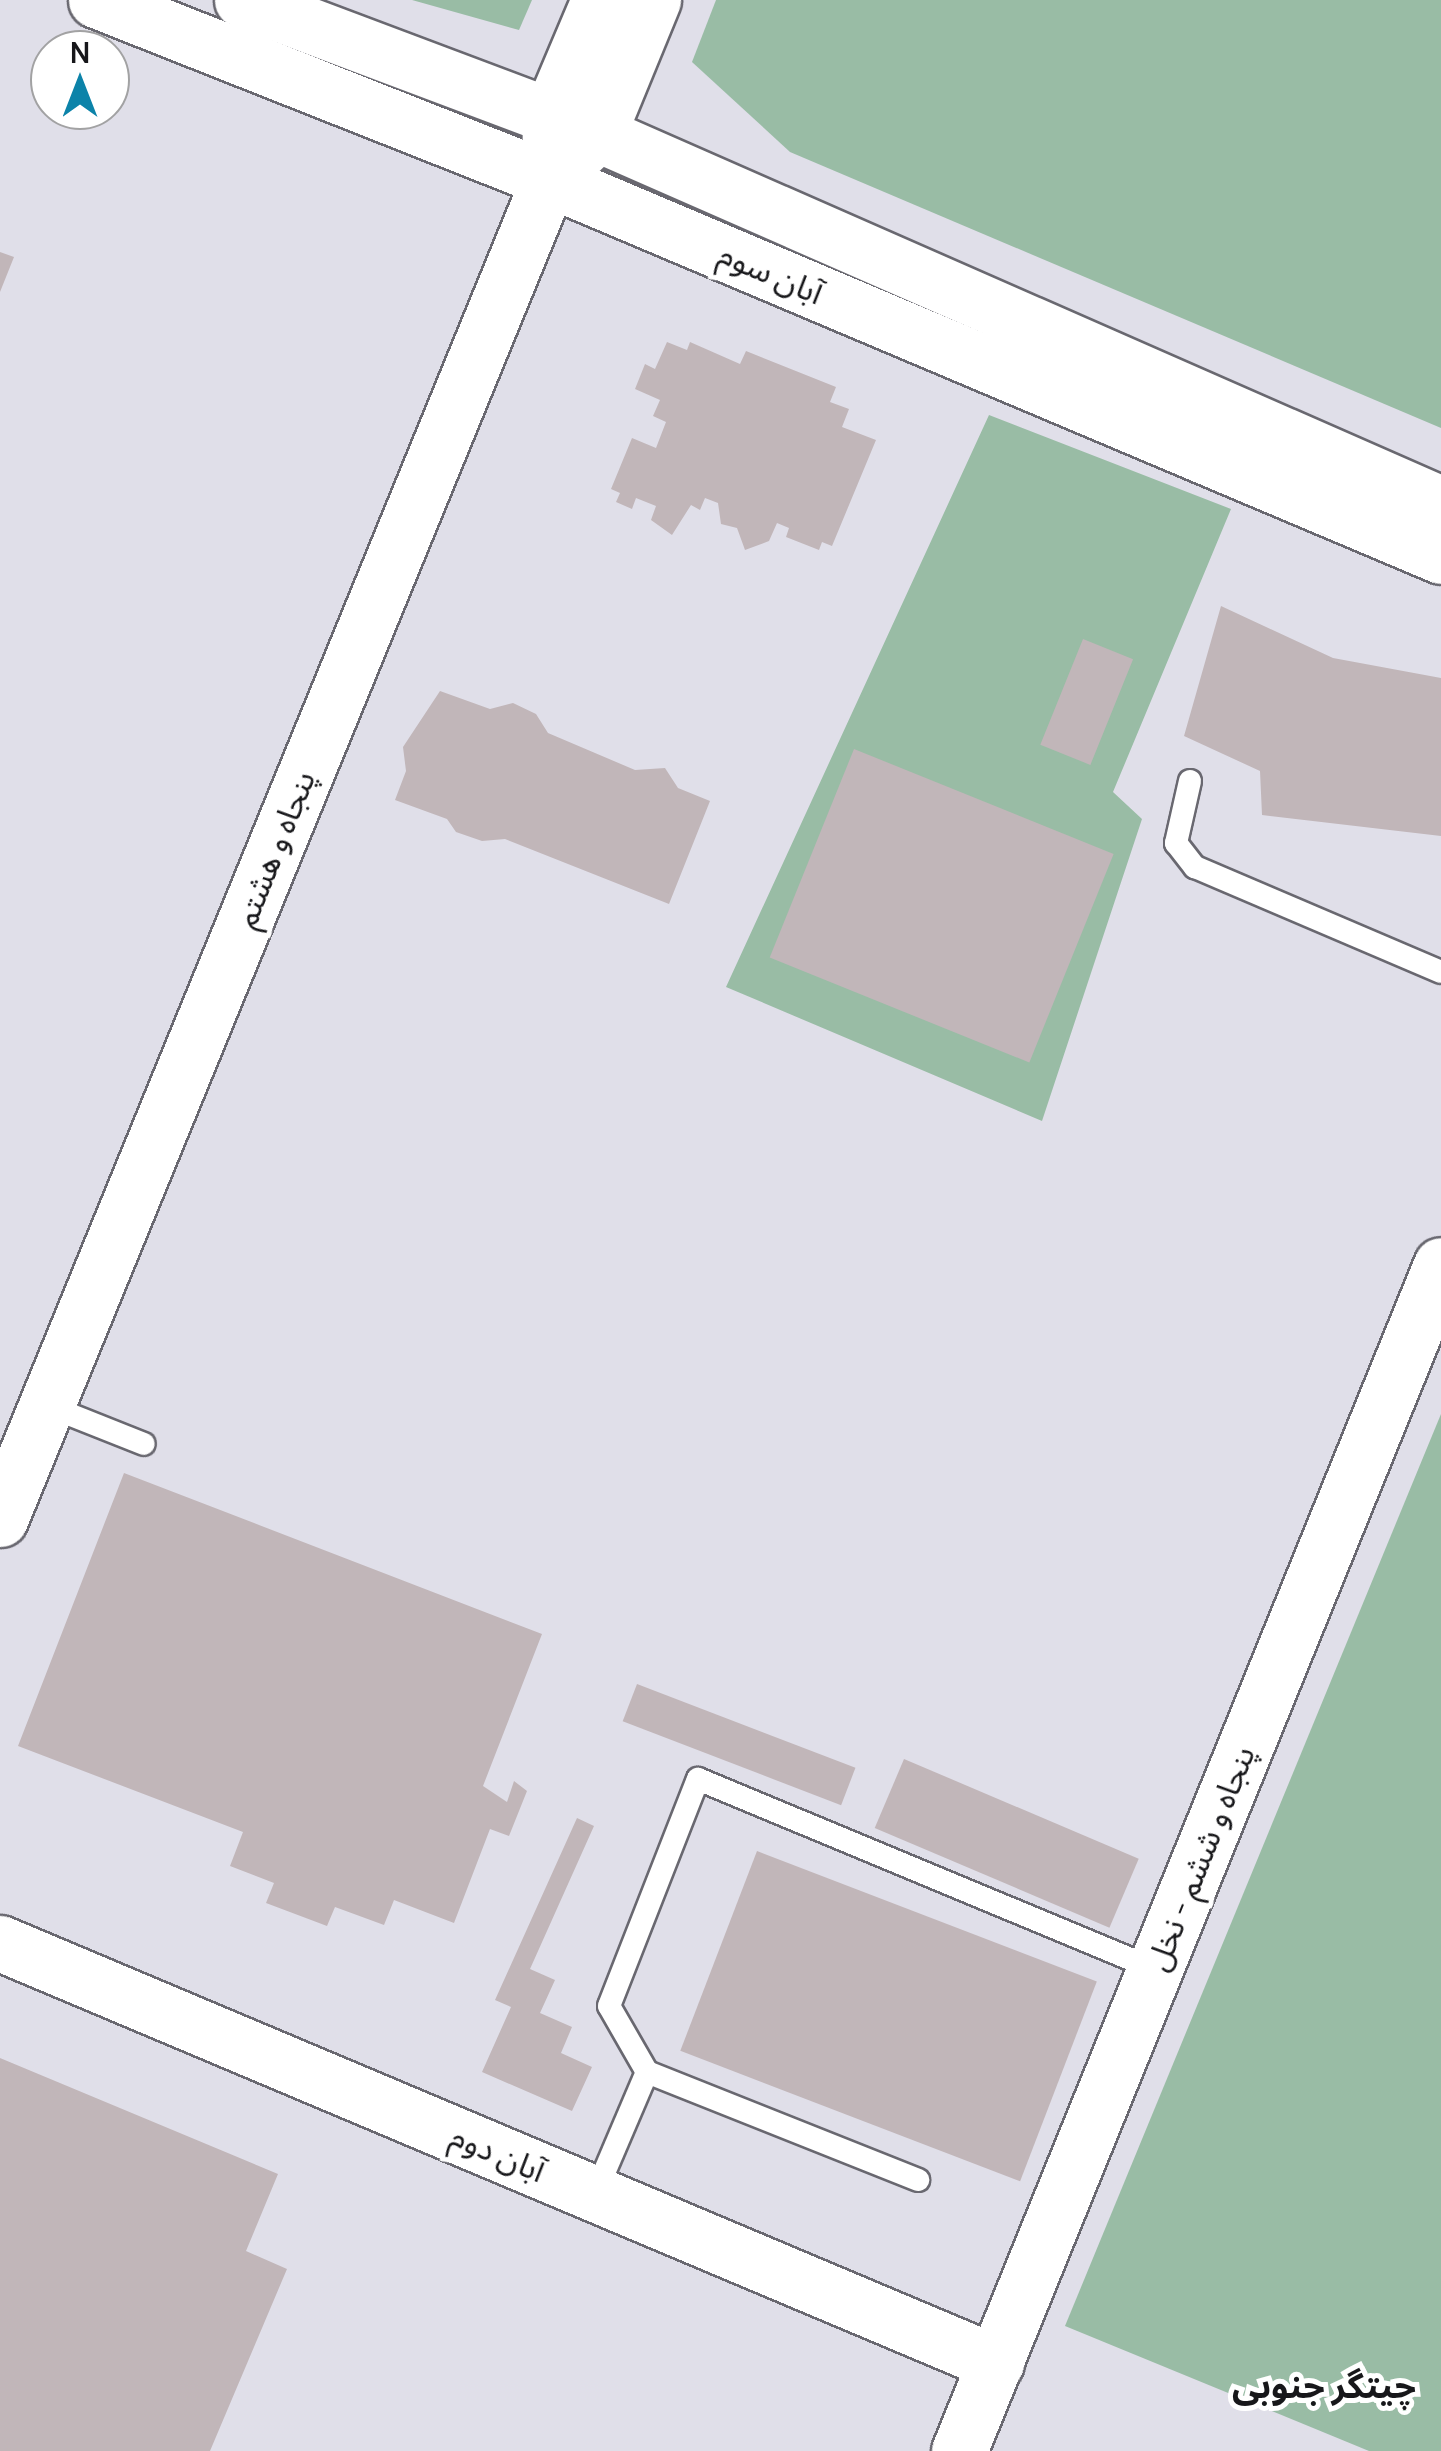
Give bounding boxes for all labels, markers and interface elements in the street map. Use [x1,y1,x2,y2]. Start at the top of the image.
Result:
north arrow [30,30,130,130]
text: N [70,33,90,71]
street label: آبان سوم [713,234,829,312]
street label: پنجاه و هشتم [225,765,323,933]
street label: پنجاه و ششم - نخل [1137,1740,1263,1976]
street label: آبان دوم [445,2116,551,2190]
district label: چیتگر جنوبی [1232,2364,1416,2406]

